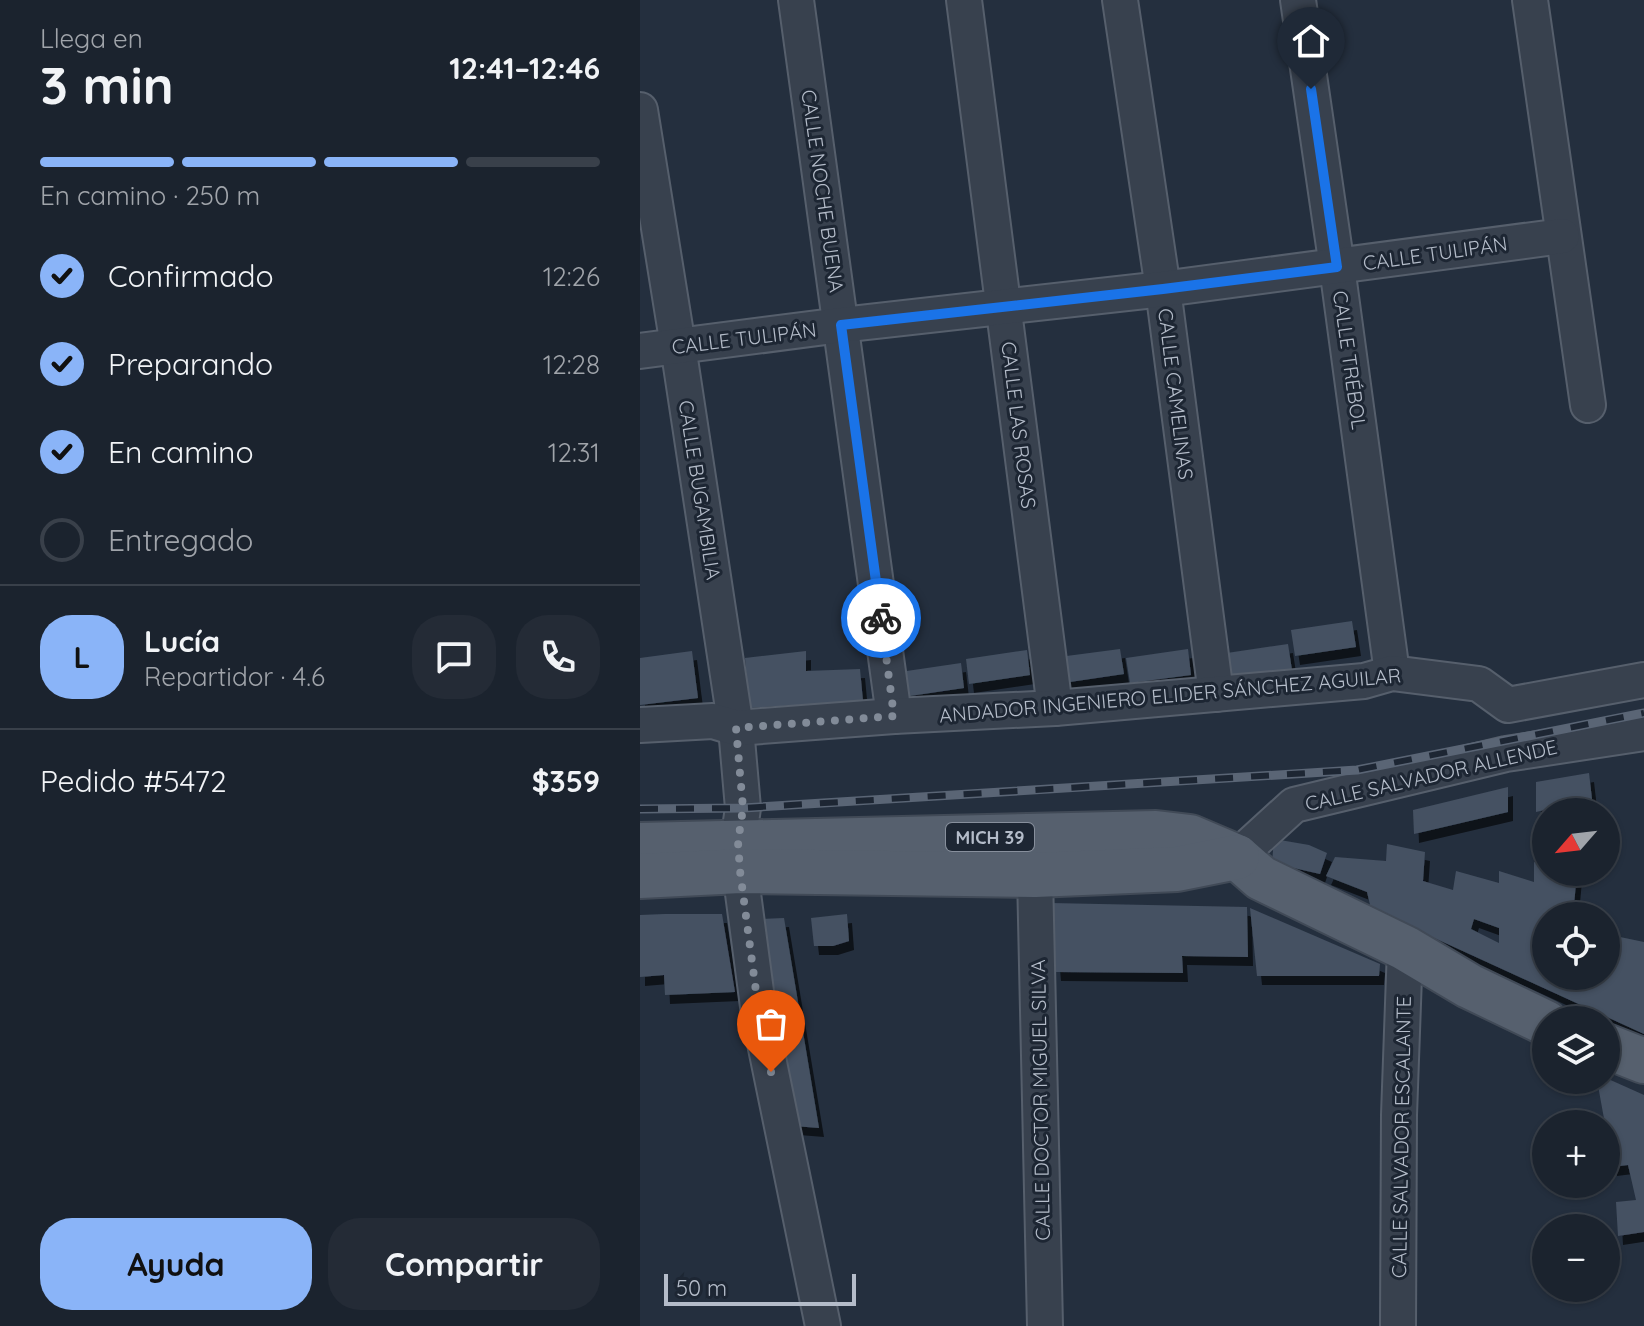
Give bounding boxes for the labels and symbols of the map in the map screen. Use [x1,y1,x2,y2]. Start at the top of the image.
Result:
pin [1277,7,1345,89]
street label: CALLE NOCHE BUENA [796,88,850,294]
street label: CALLE TULIPÁN [1361,230,1509,276]
street label: CALLE TRÉBOL [1328,289,1372,431]
street label: CALLE CAMELINAS [1153,307,1199,481]
street label: CALLE TULIPÁN [670,317,818,359]
street label: CALLE LAS ROSAS [996,340,1042,510]
street label: CALLE BUGAMBILIA [673,398,727,582]
courier [841,578,921,658]
street label: ANDADOR INGENIERO ELIDER SÁNCHEZ AGUILAR [938,662,1402,728]
street label: CALLE SALVADOR ALLENDE [1303,734,1559,816]
north arrow [1532,798,1620,886]
road number: MICH 39 [946,823,1034,851]
street label: CALLE DOCTOR MIGUEL SILVA [1025,959,1055,1241]
pin [737,990,805,1072]
street label: CALLE SALVADOR ESCALANTE [1386,996,1416,1278]
scale bar [664,1270,856,1306]

